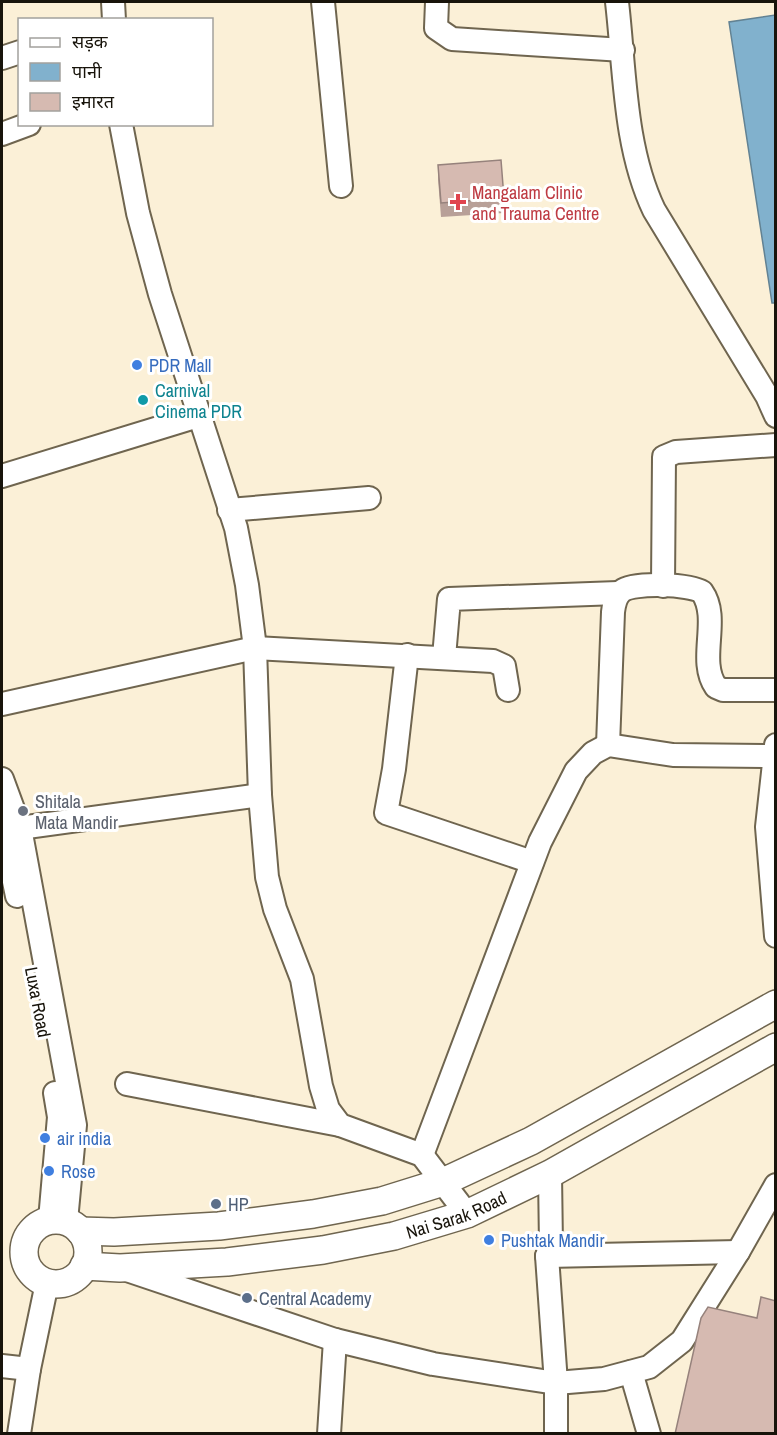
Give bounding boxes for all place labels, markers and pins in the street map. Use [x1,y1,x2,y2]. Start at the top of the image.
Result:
place label: Mangalam Clinic and Trauma Centre [472,180,599,226]
marker: Mangalam Clinic and Trauma Centre [449,193,467,211]
place label: PDR Mall [149,353,211,378]
marker: PDR Mall [130,358,144,372]
place label: Carnival Cinema PDR [155,378,242,424]
marker: Carnival Cinema PDR [136,393,150,407]
place label: Shitala Mata Mandir [35,789,118,835]
marker: Shitala Mata Mandir [16,804,30,818]
place label: air india [57,1126,111,1151]
marker: air india [38,1131,52,1145]
place label: Rose [61,1159,95,1184]
marker: Rose [42,1164,56,1178]
place label: HP [228,1192,249,1217]
marker: HP [209,1197,223,1211]
place label: Pushtak Mandir [501,1228,604,1253]
marker: Pushtak Mandir [482,1233,496,1247]
place label: Central Academy [259,1286,372,1311]
marker: Central Academy [240,1291,254,1305]

